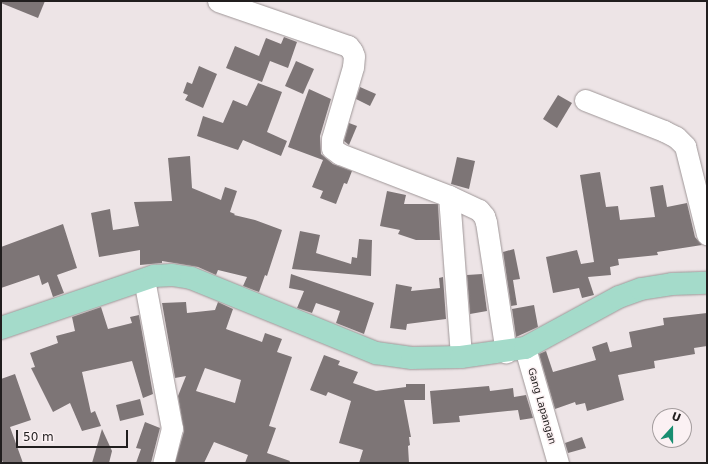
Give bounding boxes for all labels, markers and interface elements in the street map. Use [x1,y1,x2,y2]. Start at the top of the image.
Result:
street label: Gang Lapangan [525,366,559,446]
north arrow [652,408,692,448]
text: U [670,410,683,425]
scale bar [18,422,130,448]
text: 50 m [23,430,54,444]

